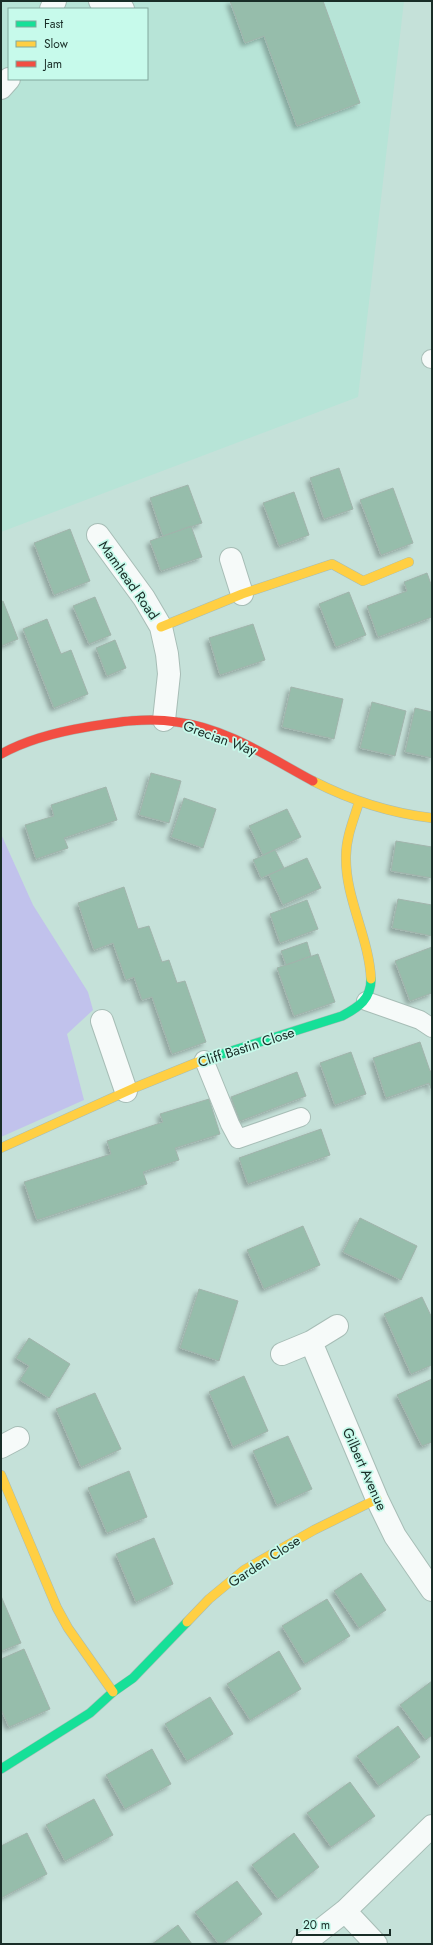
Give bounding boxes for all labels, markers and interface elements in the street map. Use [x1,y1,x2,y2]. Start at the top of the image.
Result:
legend [8,8,148,80]
text: Fast [44,15,63,33]
text: Slow [44,35,69,53]
text: Jam [42,55,62,73]
street label: Mamhead Road [94,536,164,624]
street label: Grecian Way [181,716,260,761]
street label: Cliff Bastin Close [195,1022,297,1072]
street label: Gilbert Avenue [338,1424,392,1514]
street label: Garden Close [224,1530,304,1592]
scale bar [297,1911,390,1937]
text: 20 m [303,1916,330,1934]

